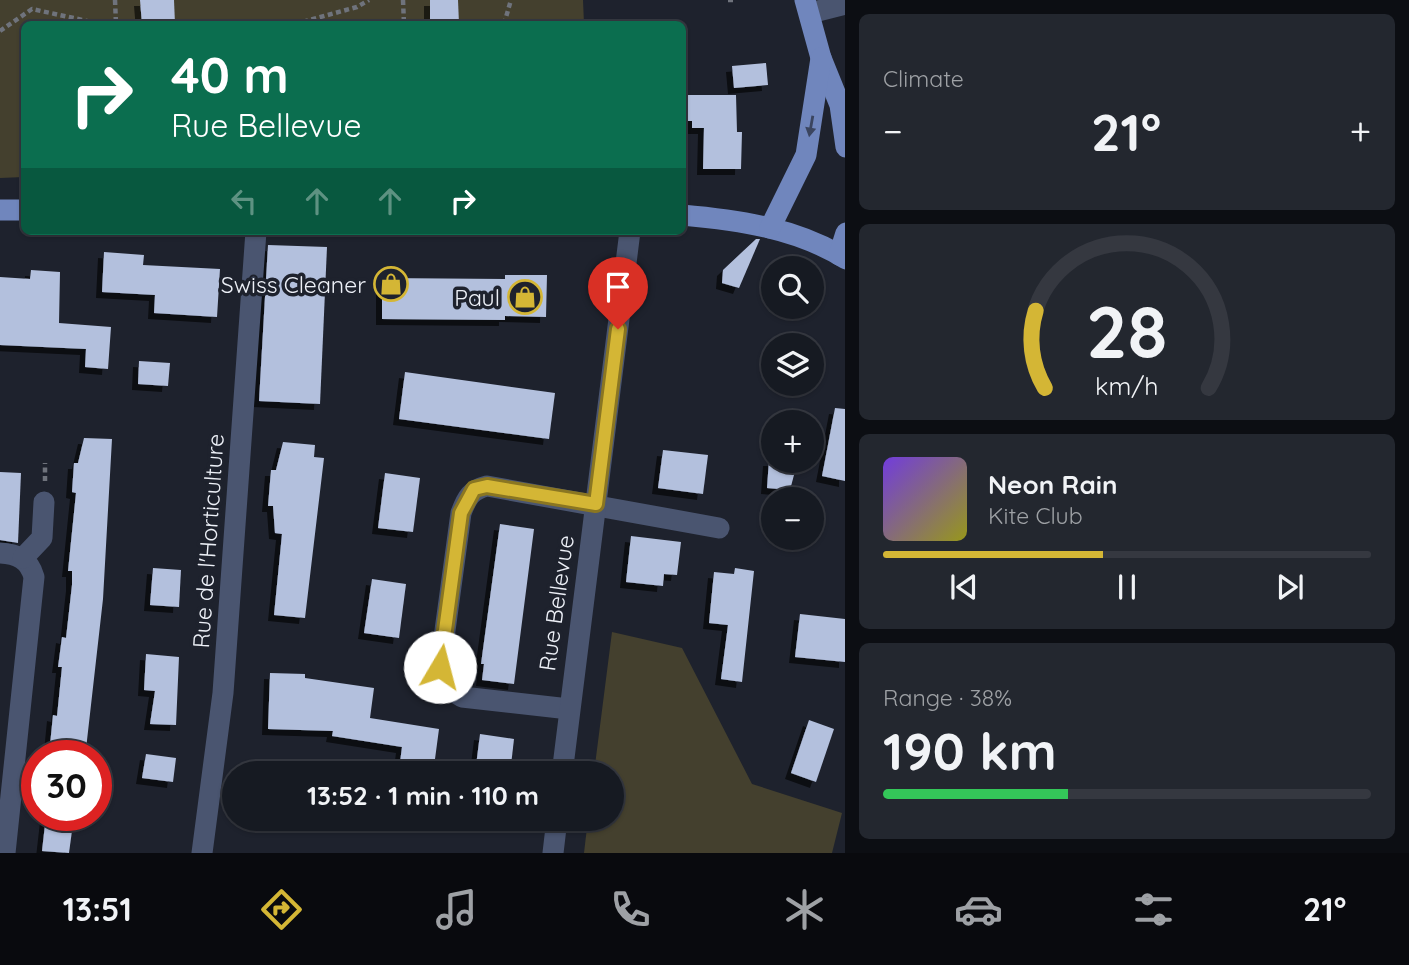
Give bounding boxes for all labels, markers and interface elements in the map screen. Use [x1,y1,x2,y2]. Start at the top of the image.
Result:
text: 40 m [171,44,289,105]
icon: right [56,49,147,140]
text: Climate [883,64,964,93]
text: 21° [1091,99,1161,164]
text: Rue Bellevue [171,105,362,145]
text: − [883,107,903,155]
text: + [1350,107,1371,155]
one-way arrow [805,115,816,137]
icon: left [225,182,263,220]
icon: ahead [298,182,336,220]
icon: ahead [371,182,409,220]
icon: right [444,182,482,220]
map controls [761,256,824,550]
button: search [761,256,824,319]
pin [588,257,648,329]
shop icon: Swiss Cleaner [372,265,410,303]
icon: arrive [599,268,637,306]
place label: Swiss Cleaner [221,270,366,299]
shop icon: Paul [506,278,544,316]
place label: Paul [454,283,500,312]
text: 28 [1086,285,1168,376]
button: layers [761,333,824,396]
text: km/h [1095,369,1159,400]
button: + [761,410,824,473]
street label: Rue de l'Horticulture [186,433,230,649]
text: Neon Rain [988,468,1117,501]
button: − [761,487,824,550]
text: Kite Club [988,501,1083,530]
street label: Rue Bellevue [532,533,580,673]
icon: previous [945,568,983,606]
icon: pause [1108,568,1146,606]
icon: next [1271,568,1309,606]
position arrow [403,630,477,704]
text: Range · 38% [883,683,1012,712]
text: 190 km [883,718,1057,783]
speed limit sign: 30 [21,740,112,831]
text: 13:52 · 1 min · 110 m [307,779,539,812]
icon: directions [257,885,306,934]
icon: music [432,885,481,934]
icon: phone [606,885,655,934]
icon: climate [780,885,829,934]
icon: car [954,885,1003,934]
icon: filters [1129,885,1178,934]
text: 13:51 [63,889,132,929]
text: 21° [1303,889,1346,929]

